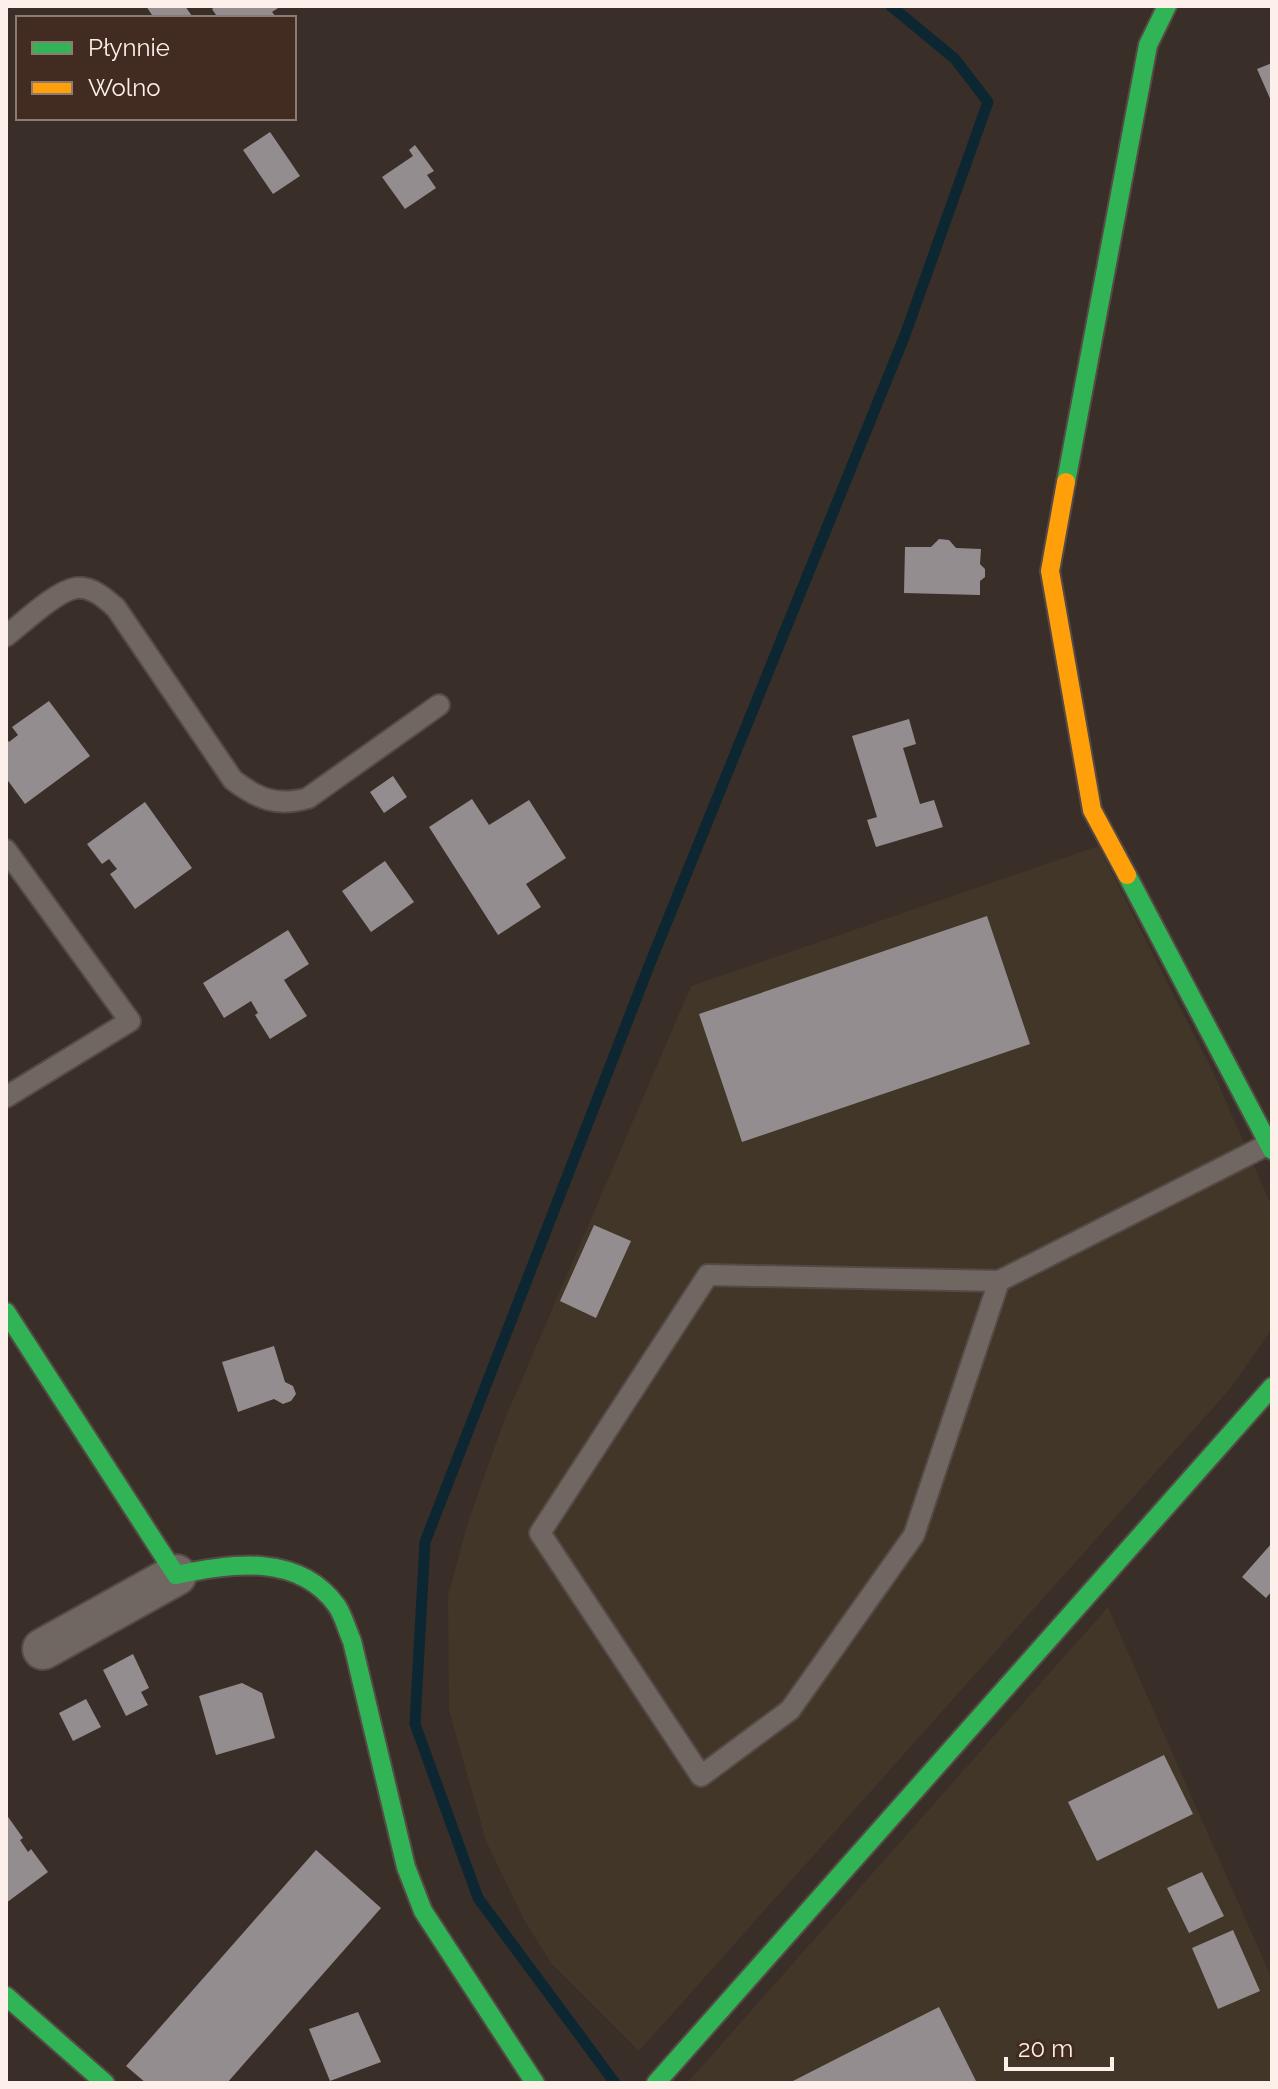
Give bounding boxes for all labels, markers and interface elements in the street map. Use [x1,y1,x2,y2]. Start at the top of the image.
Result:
legend [16,16,296,120]
text: Płynnie [88,33,170,62]
text: Wolno [88,73,161,102]
scale bar [1006,2021,1112,2071]
text: 20 m [1018,2034,1073,2063]

